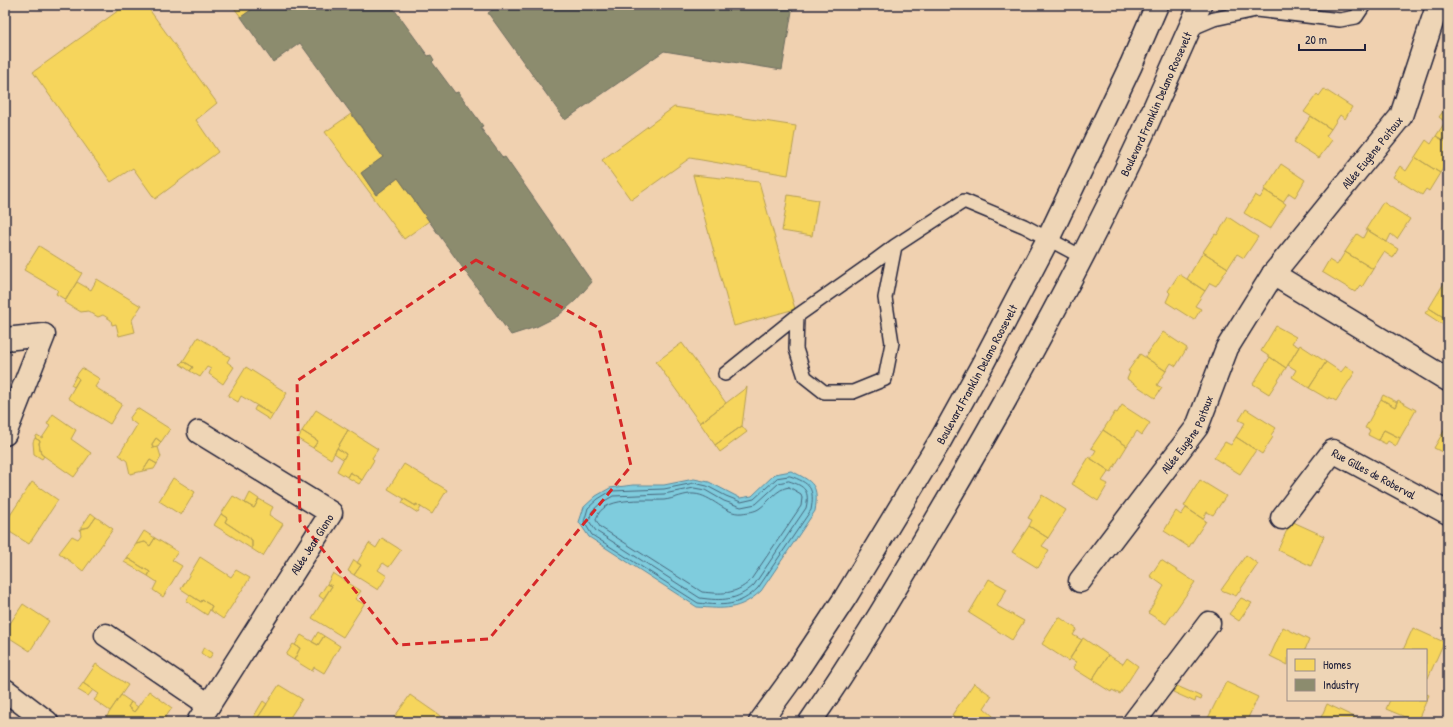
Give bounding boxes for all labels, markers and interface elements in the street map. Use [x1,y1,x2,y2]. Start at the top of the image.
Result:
scale bar [1299,26,1365,52]
street label: Boulevard Franklin Delano Roosevelt [1115,28,1196,179]
text: 20 m [1305,31,1327,48]
street label: Allée Eugène Poitoux [1337,112,1406,192]
street label: Boulevard Franklin Delano Roosevelt [931,300,1021,447]
street label: Allée Eugène Poitoux [1156,393,1217,477]
street label: Rue Gilles de Roberval [1329,444,1420,503]
street label: Allée Jean Giono [286,510,337,578]
legend [1287,649,1427,701]
text: Homes [1323,656,1351,673]
text: Industry [1323,676,1359,693]

